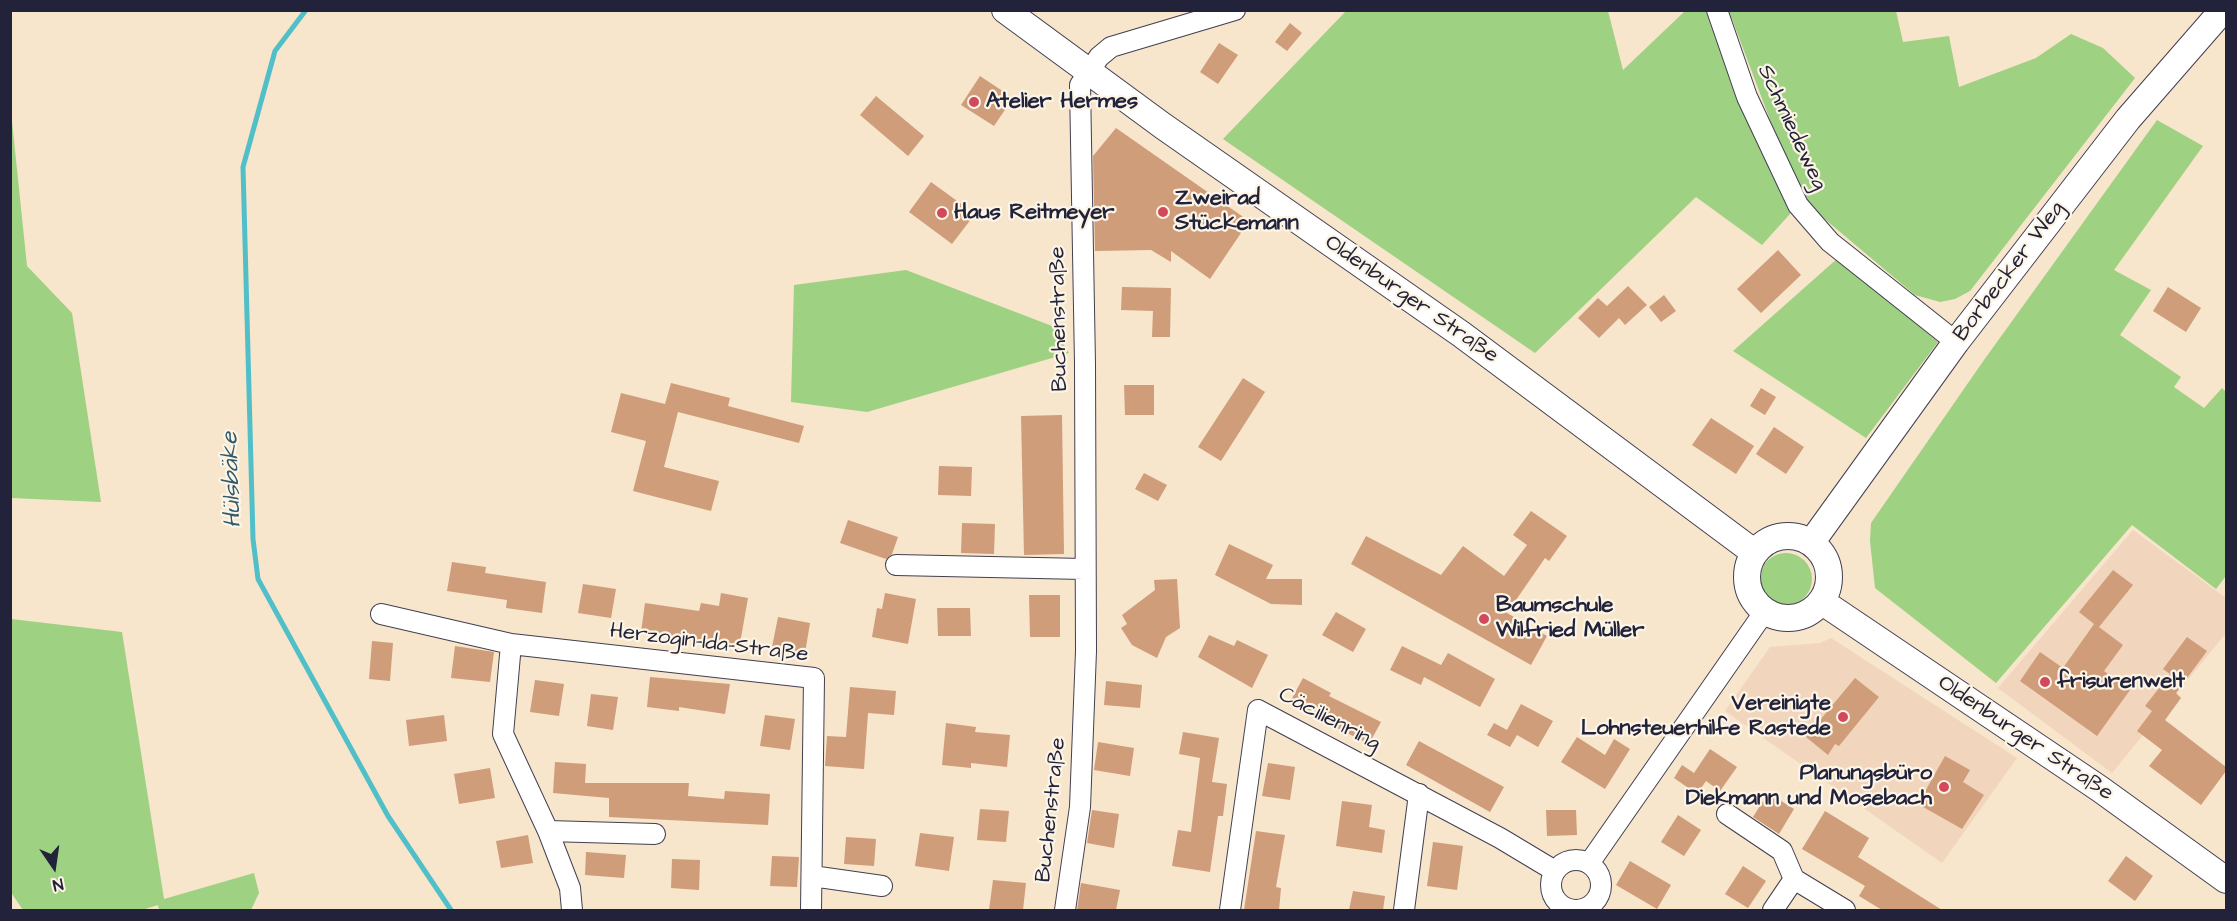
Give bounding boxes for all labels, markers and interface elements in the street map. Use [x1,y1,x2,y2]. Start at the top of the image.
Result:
street label: Schmiedeweg [1750,61,1832,195]
place label: Atelier Hermes [986,89,1138,115]
marker: Atelier Hermes [967,95,981,109]
place label: Zweirad Stückemann [1175,186,1299,237]
street label: Borbecker Weg [1949,197,2071,347]
place label: Haus Reitmeyer [954,200,1114,226]
marker: Zweirad Stückemann [1156,205,1170,219]
marker: Haus Reitmeyer [935,206,949,220]
street label: Oldenburger Straße [1319,230,1503,370]
street label: Buchenstraße [1046,246,1074,392]
water label: Hülsbäke [217,432,249,528]
place label: Baumschule Wilfried Müller [1496,593,1644,644]
marker: Baumschule Wilfried Müller [1477,612,1491,626]
street label: Herzogin-Ida-Straße [608,619,810,669]
place label: frisurenwelt [2057,669,2185,695]
street label: Oldenburger Straße [1932,670,2118,808]
marker: frisurenwelt [2038,675,2052,689]
street label: Cäcilienring [1274,682,1384,758]
place label: Vereinigte Lohnsteuerhilfe Rastede [1581,691,1831,742]
marker: Vereinigte Lohnsteuerhilfe Rastede [1836,710,1850,724]
street label: Buchenstraße [1031,736,1073,884]
place label: Planungsbüro Diekmann und Mosebach [1686,761,1932,812]
marker: Planungsbüro Diekmann und Mosebach [1937,780,1951,794]
north arrow [24,837,84,897]
text: N [51,873,65,896]

